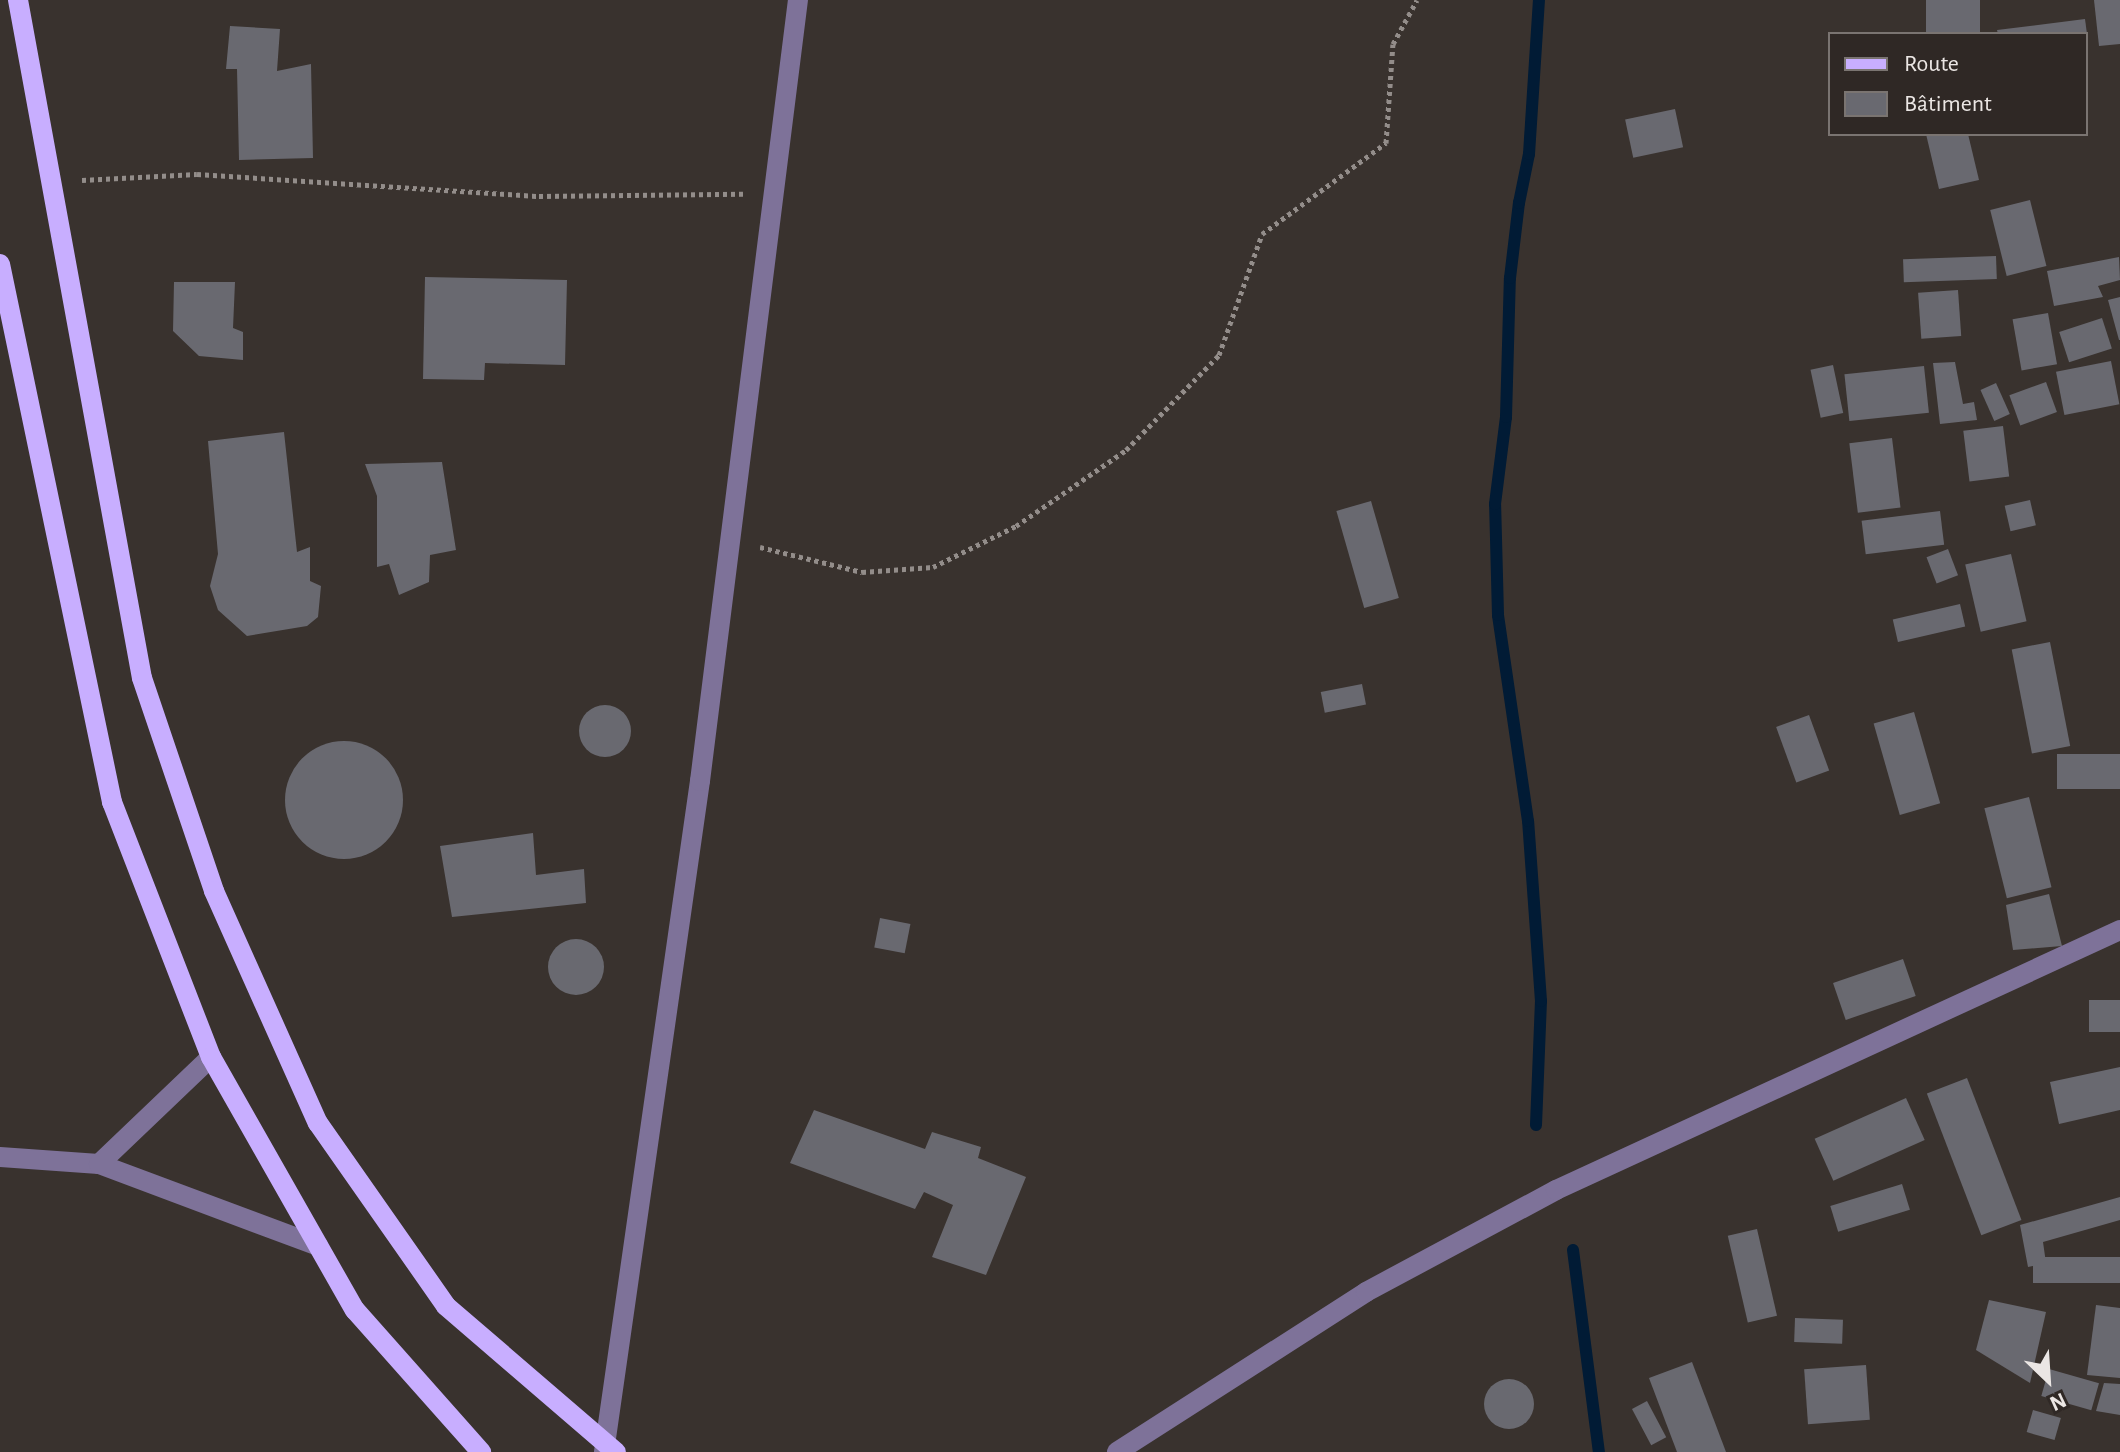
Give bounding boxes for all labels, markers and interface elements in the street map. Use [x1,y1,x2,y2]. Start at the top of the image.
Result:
legend [1828,32,2088,136]
text: Route [1904,52,1959,76]
text: Bâtiment [1904,92,1992,116]
north arrow [2008,1340,2088,1420]
text: N [2047,1389,2070,1415]

